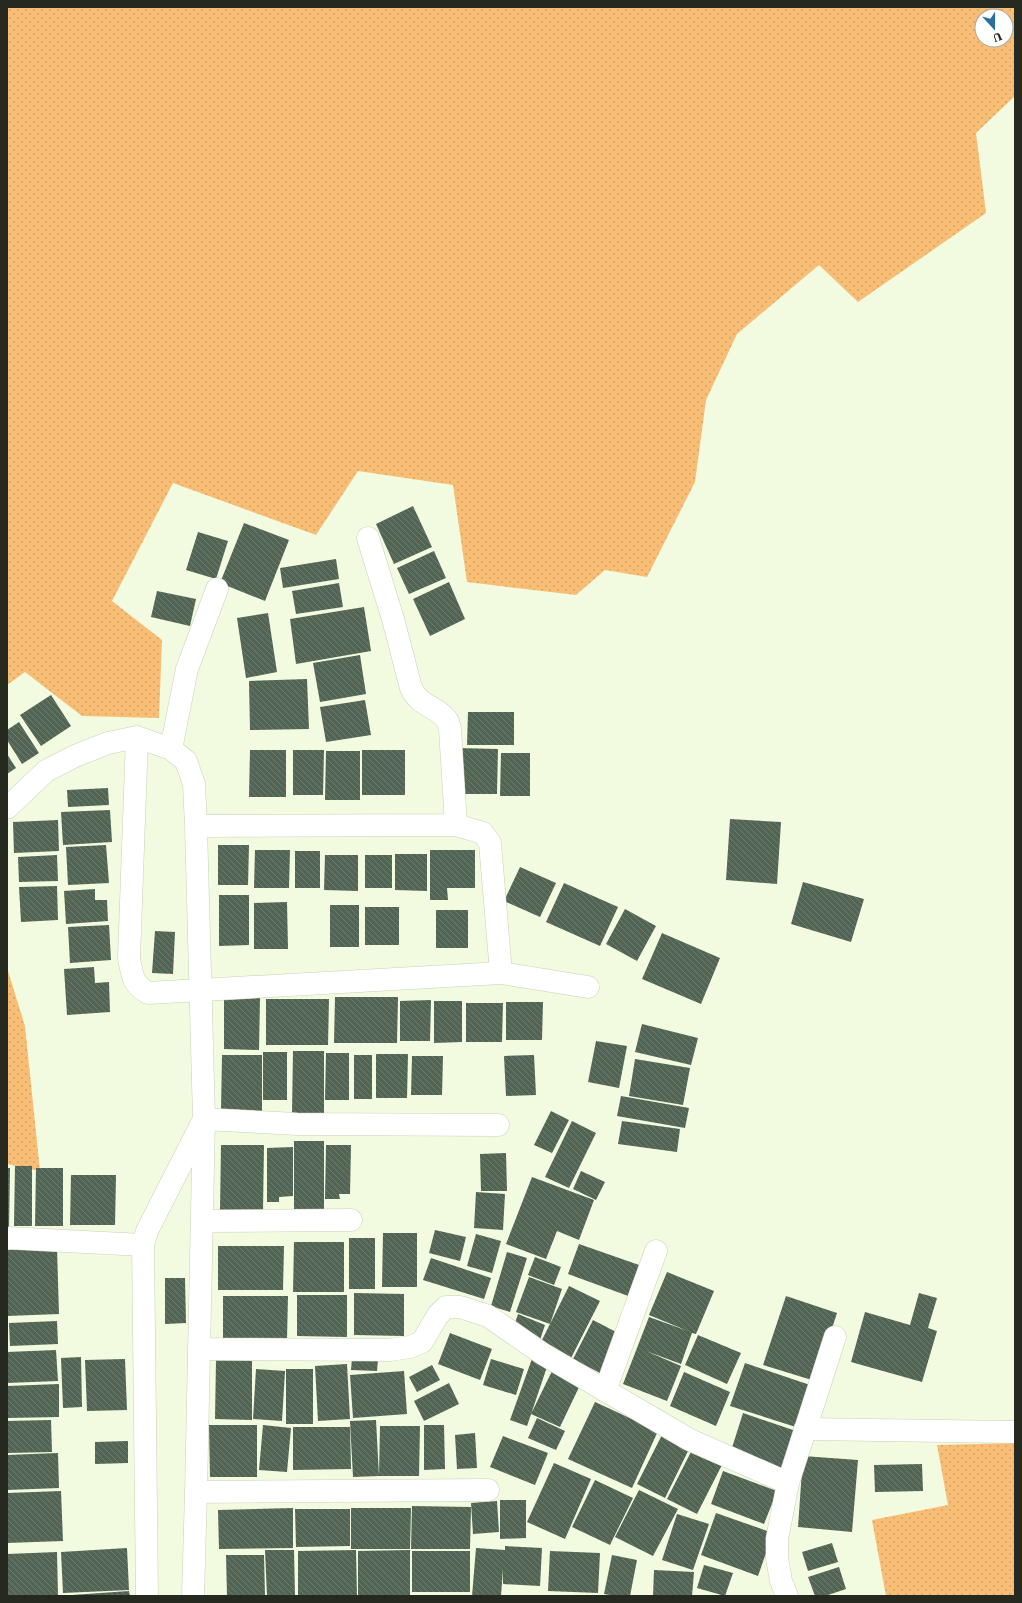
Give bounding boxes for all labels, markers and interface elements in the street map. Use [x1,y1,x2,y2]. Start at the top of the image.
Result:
north arrow [974,8,1014,48]
text: U [991,29,1004,45]

